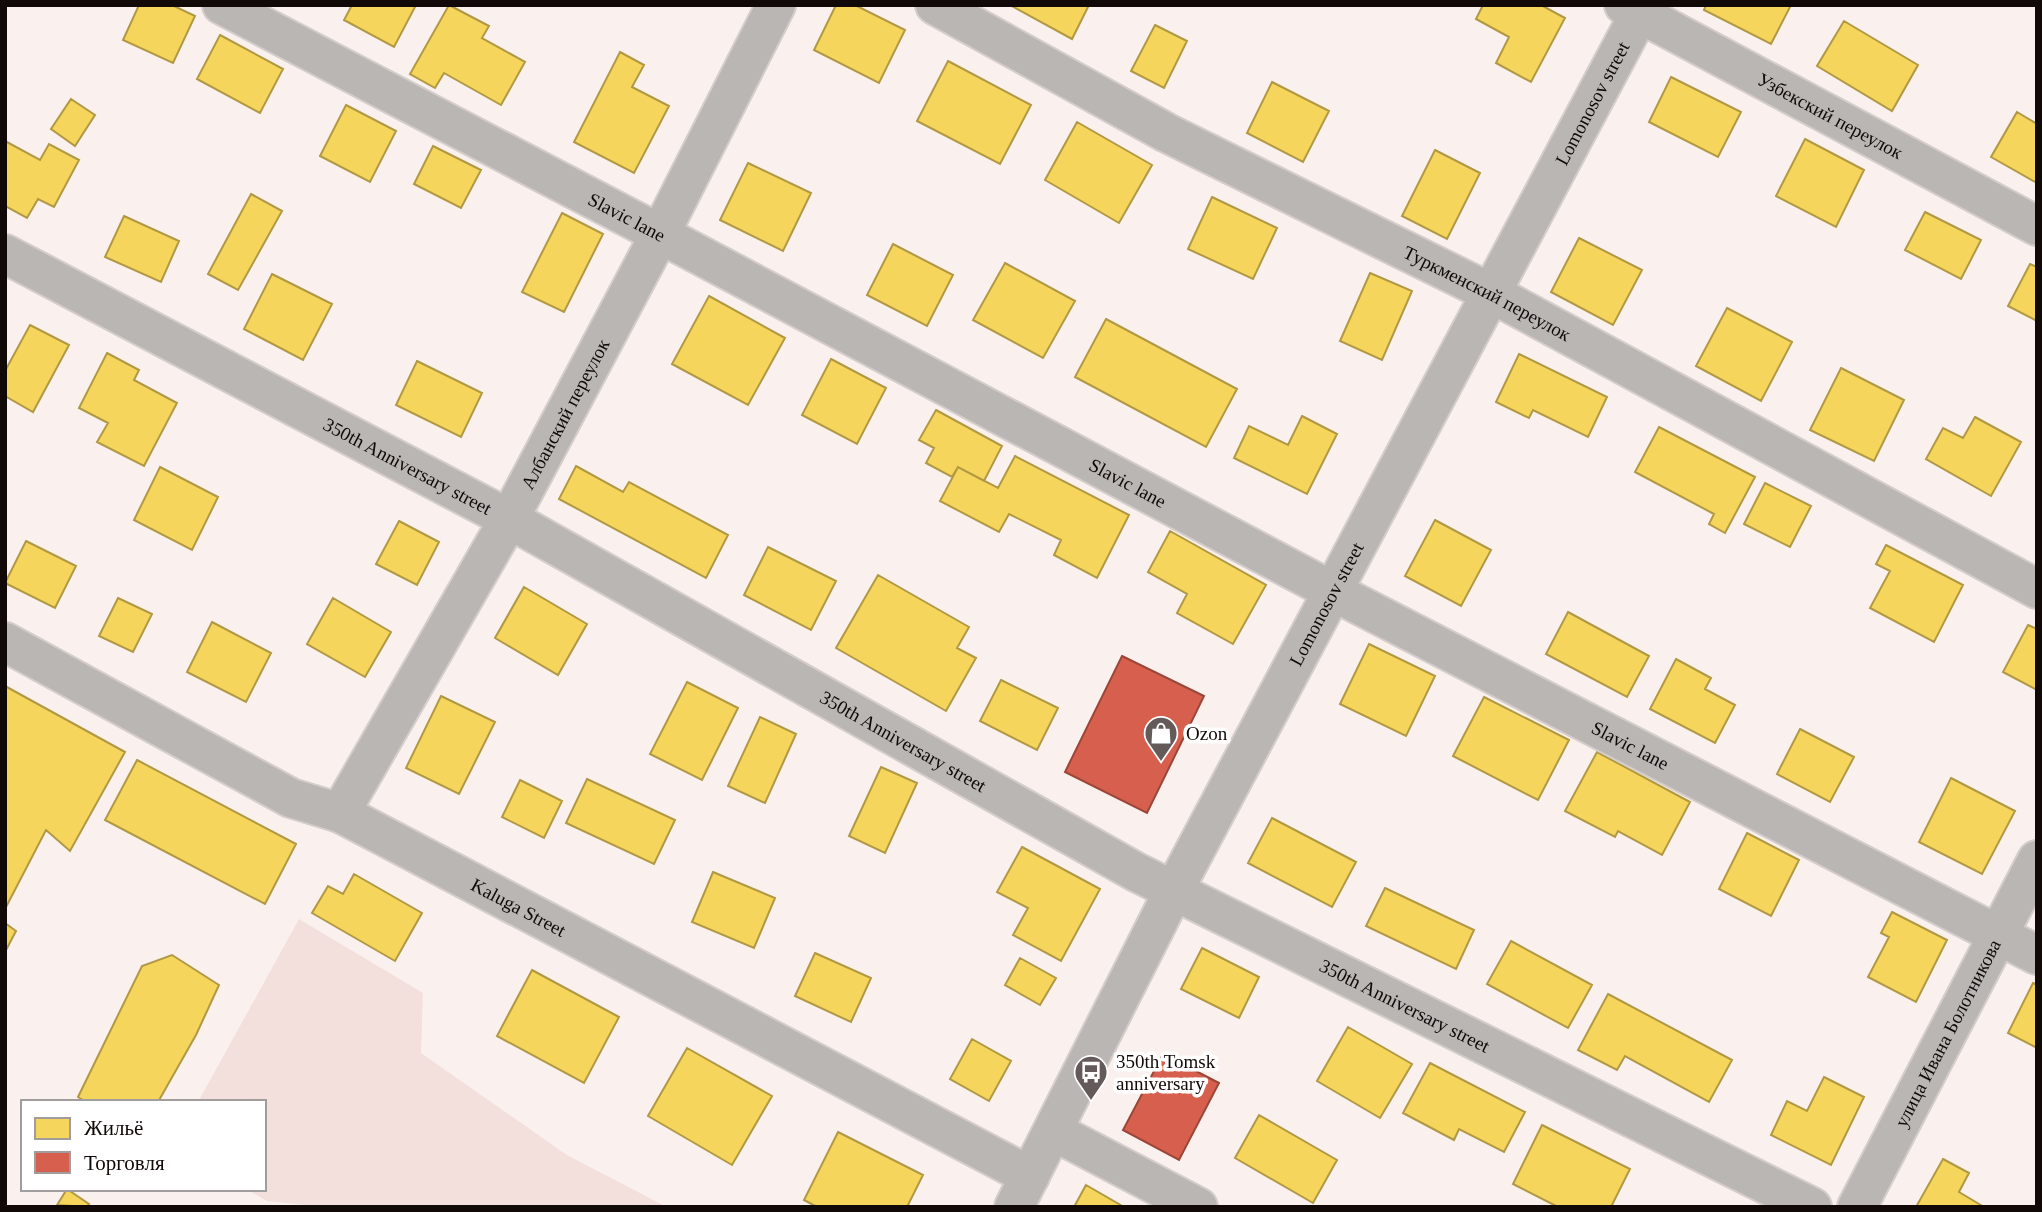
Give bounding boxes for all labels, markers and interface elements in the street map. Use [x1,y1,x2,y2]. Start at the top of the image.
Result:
street label: Lomonosov street [1551,37,1634,169]
street label: Узбекский переулок [1754,68,1907,164]
street label: Slavic lane [585,188,669,246]
street label: Туркменский переулок [1400,242,1575,346]
street label: Албанский переулок [517,335,614,493]
street label: 350th Anniversary street [320,413,496,519]
street label: Slavic lane [1086,454,1170,512]
street label: Lomonosov street [1285,538,1368,669]
street label: 350th Anniversary street [817,686,990,797]
shop icon: Ozon [1142,714,1180,763]
street label: Slavic lane [1588,717,1672,774]
place label: Ozon [1186,723,1228,744]
street label: Kaluga Street [468,874,570,941]
street label: улица Ивана Болотникова [1890,935,2005,1131]
street label: 350th Anniversary street [1316,955,1494,1057]
place label: 350th Tomsk anniversary [1116,1051,1216,1094]
bus stop icon: 350th Tomsk anniversary [1072,1053,1110,1102]
legend [21,1100,266,1191]
text: Жильё [84,1116,143,1140]
text: Торговля [84,1151,165,1175]

